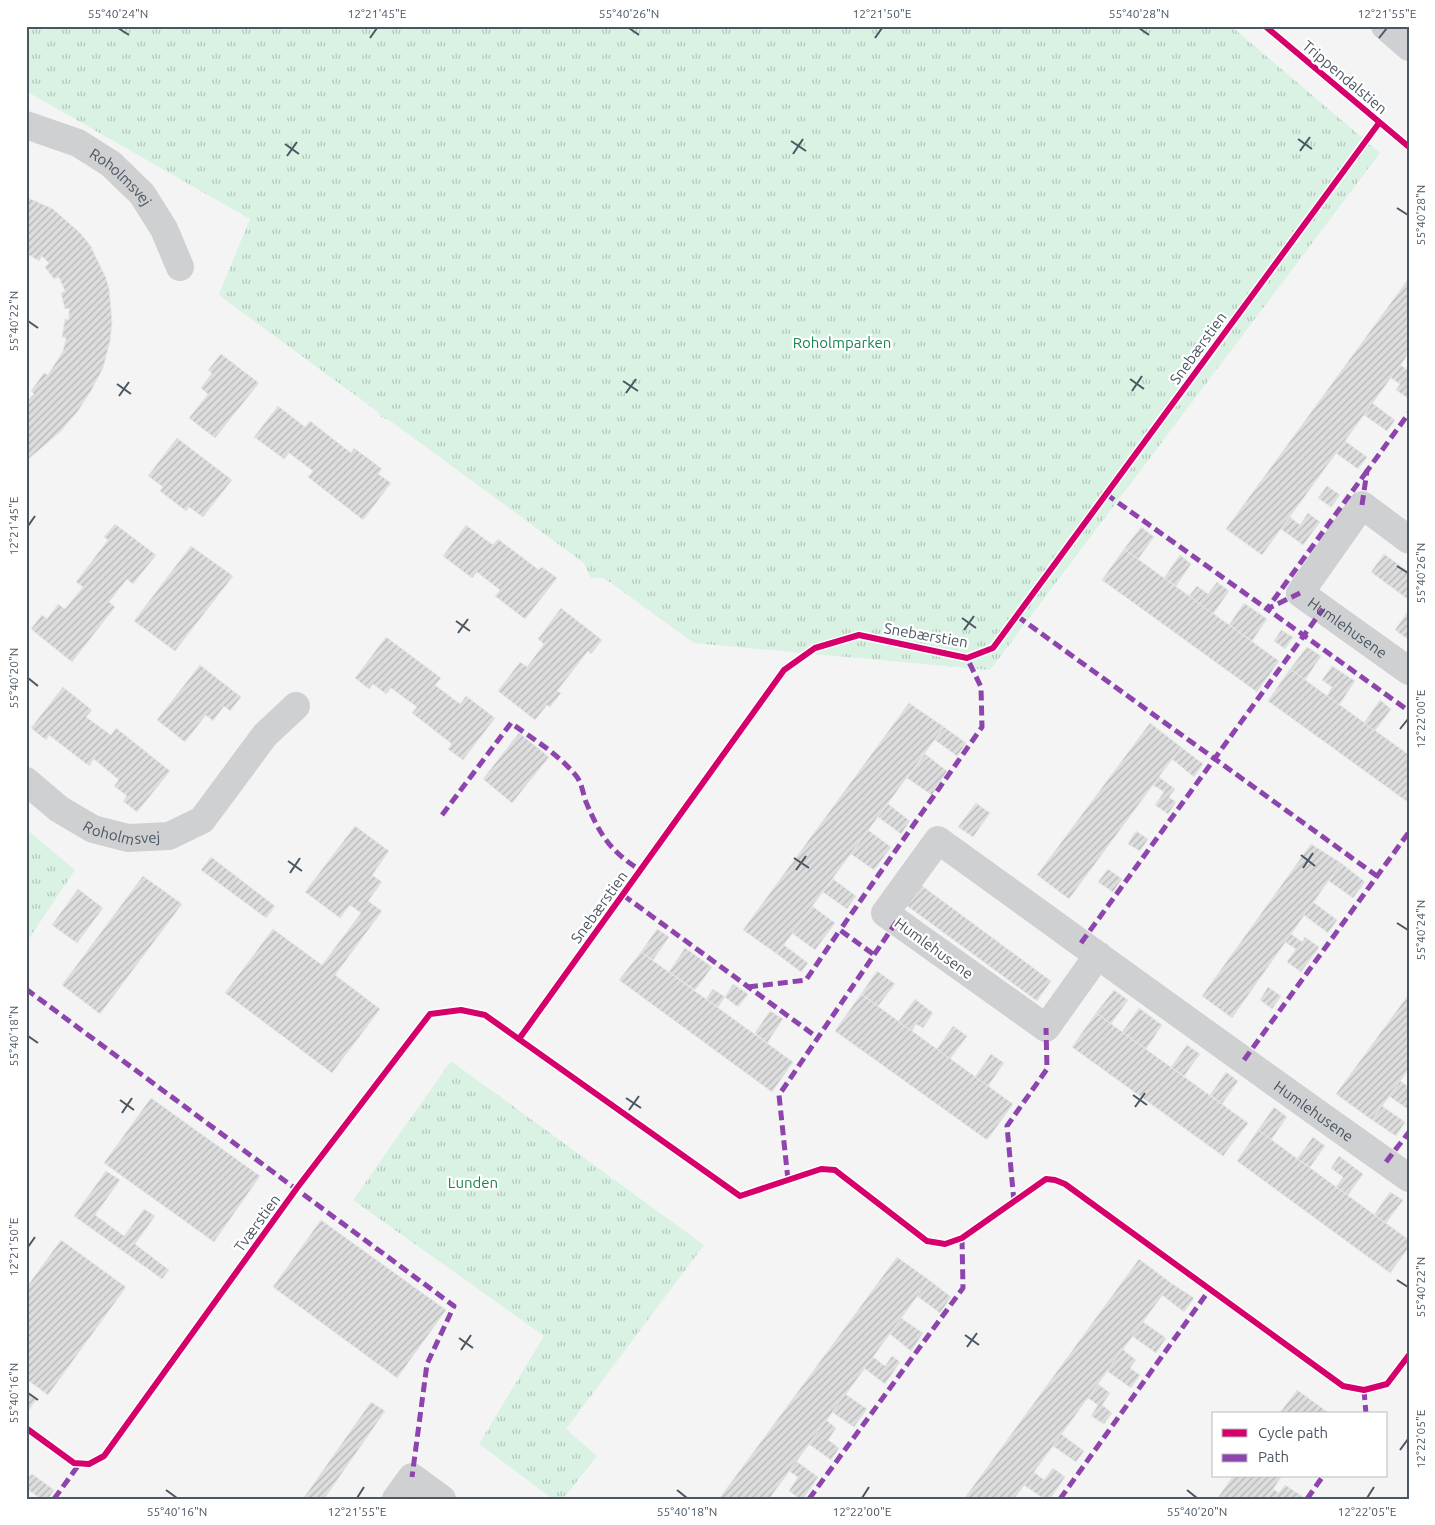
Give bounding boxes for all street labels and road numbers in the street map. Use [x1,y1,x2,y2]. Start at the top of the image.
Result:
street label: Trippendalstien [1299,37,1391,117]
street label: Roholmsvej [87,144,155,208]
street label: Snebærstien [1166,309,1230,387]
street label: Humlehusene [1305,593,1391,661]
street label: Snebærstien [883,619,969,651]
street label: Roholmsvej [80,817,161,848]
street label: Snebærstien [567,868,631,946]
street label: Humlehusene [891,914,977,982]
street label: Humlehusene [1271,1077,1357,1145]
street label: Tværstien [230,1191,284,1255]

